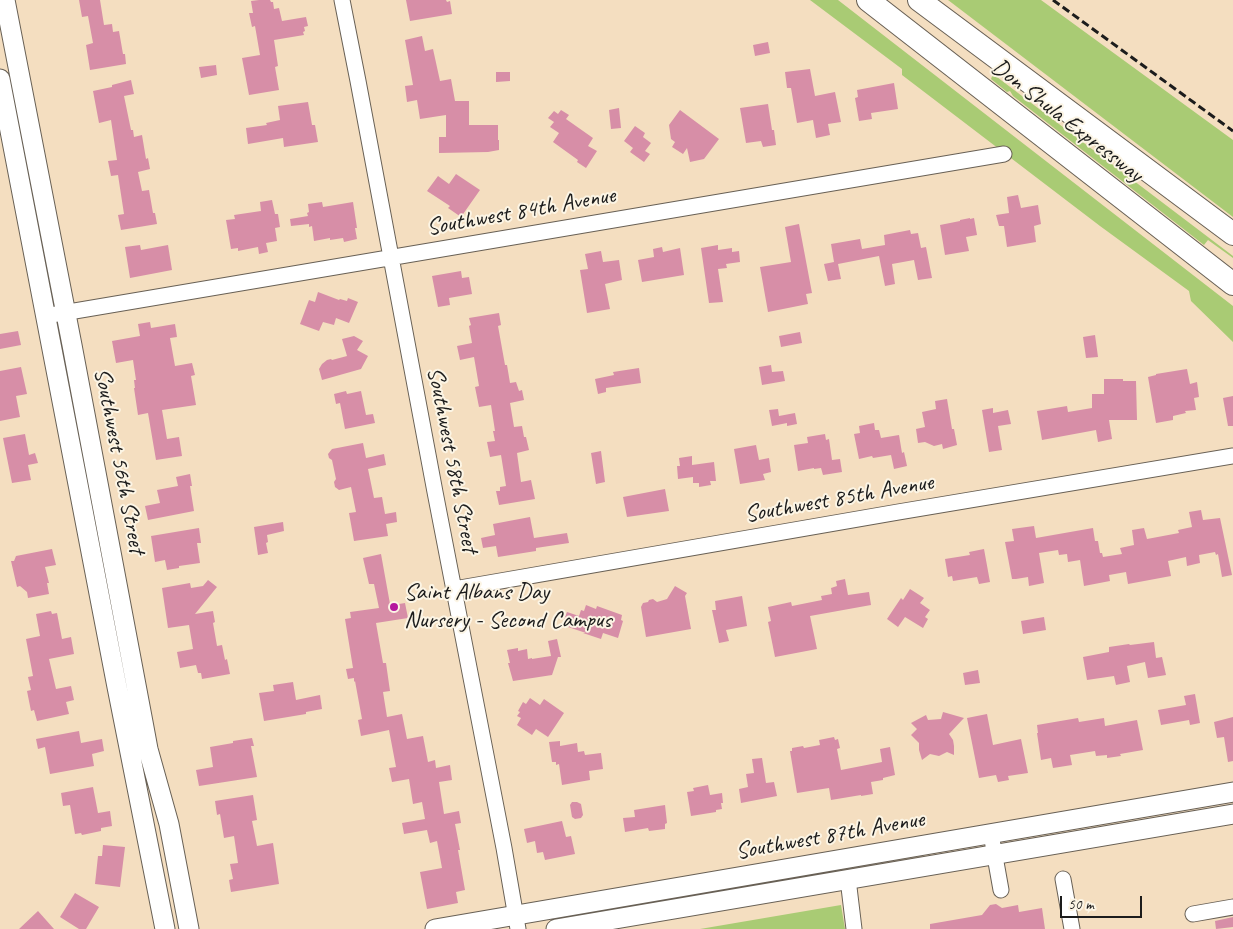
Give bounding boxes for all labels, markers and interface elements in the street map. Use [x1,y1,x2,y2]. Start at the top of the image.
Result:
street label: Don Shula Expressway [986,53,1148,189]
street label: Southwest 84th Avenue [424,181,618,243]
street label: Southwest 58th Street [420,365,484,555]
street label: Southwest 56th Street [87,366,151,556]
street label: Southwest 85th Avenue [742,468,936,530]
place label: Saint Albans Day Nursery - Second Campus [404,579,612,635]
marker: Saint Albans Day Nursery - Second Campus [388,601,400,613]
street label: Southwest 87th Avenue [733,805,927,867]
scale bar [1063,886,1146,918]
text: 50 m [1068,895,1094,914]

